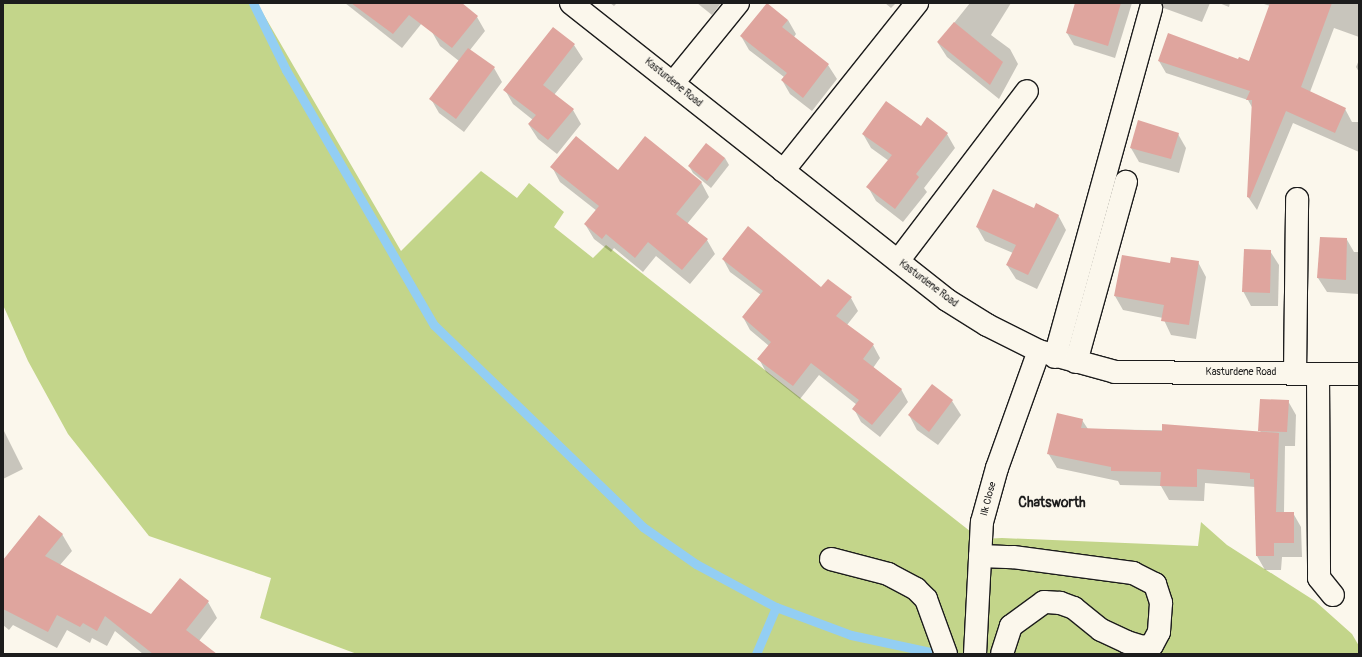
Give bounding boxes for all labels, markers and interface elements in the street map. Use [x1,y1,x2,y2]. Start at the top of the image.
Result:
street label: Kasturdene Road [642,56,704,110]
street label: Kasturdene Road [896,258,960,310]
street label: Kasturdene Road [1206,367,1276,379]
street label: Ilk Close [979,481,999,517]
district label: Chatsworth [1018,495,1086,511]

